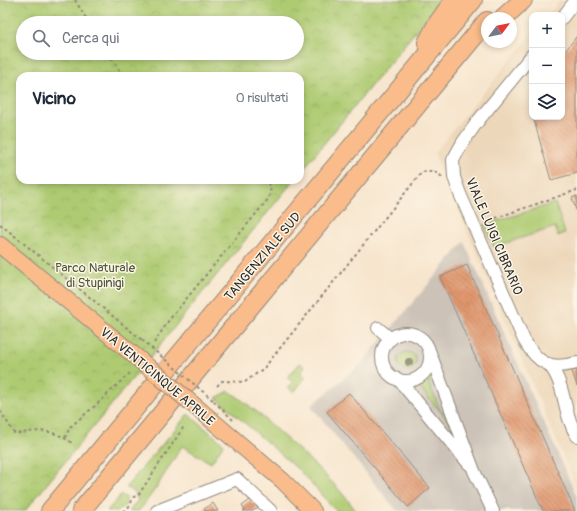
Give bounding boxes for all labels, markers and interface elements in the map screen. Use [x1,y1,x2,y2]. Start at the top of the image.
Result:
north arrow [481,12,517,48]
map controls [529,12,565,120]
button: + [529,12,565,48]
search box [16,16,304,60]
icon: search [30,27,52,49]
text: Cerca qui [62,29,119,48]
button: − [529,48,565,84]
button: layers [529,84,565,120]
text: Vicino [32,88,76,109]
text: 0 risultati [236,90,288,106]
street label: VIALE LUIGI CIBRARIO [462,175,526,298]
street label: TANGENZIALE SUD [221,209,304,304]
park label: Parco Naturale di Stupinigi [55,260,136,291]
street label: VIA VENTICINQUE APRILE [97,324,218,430]

